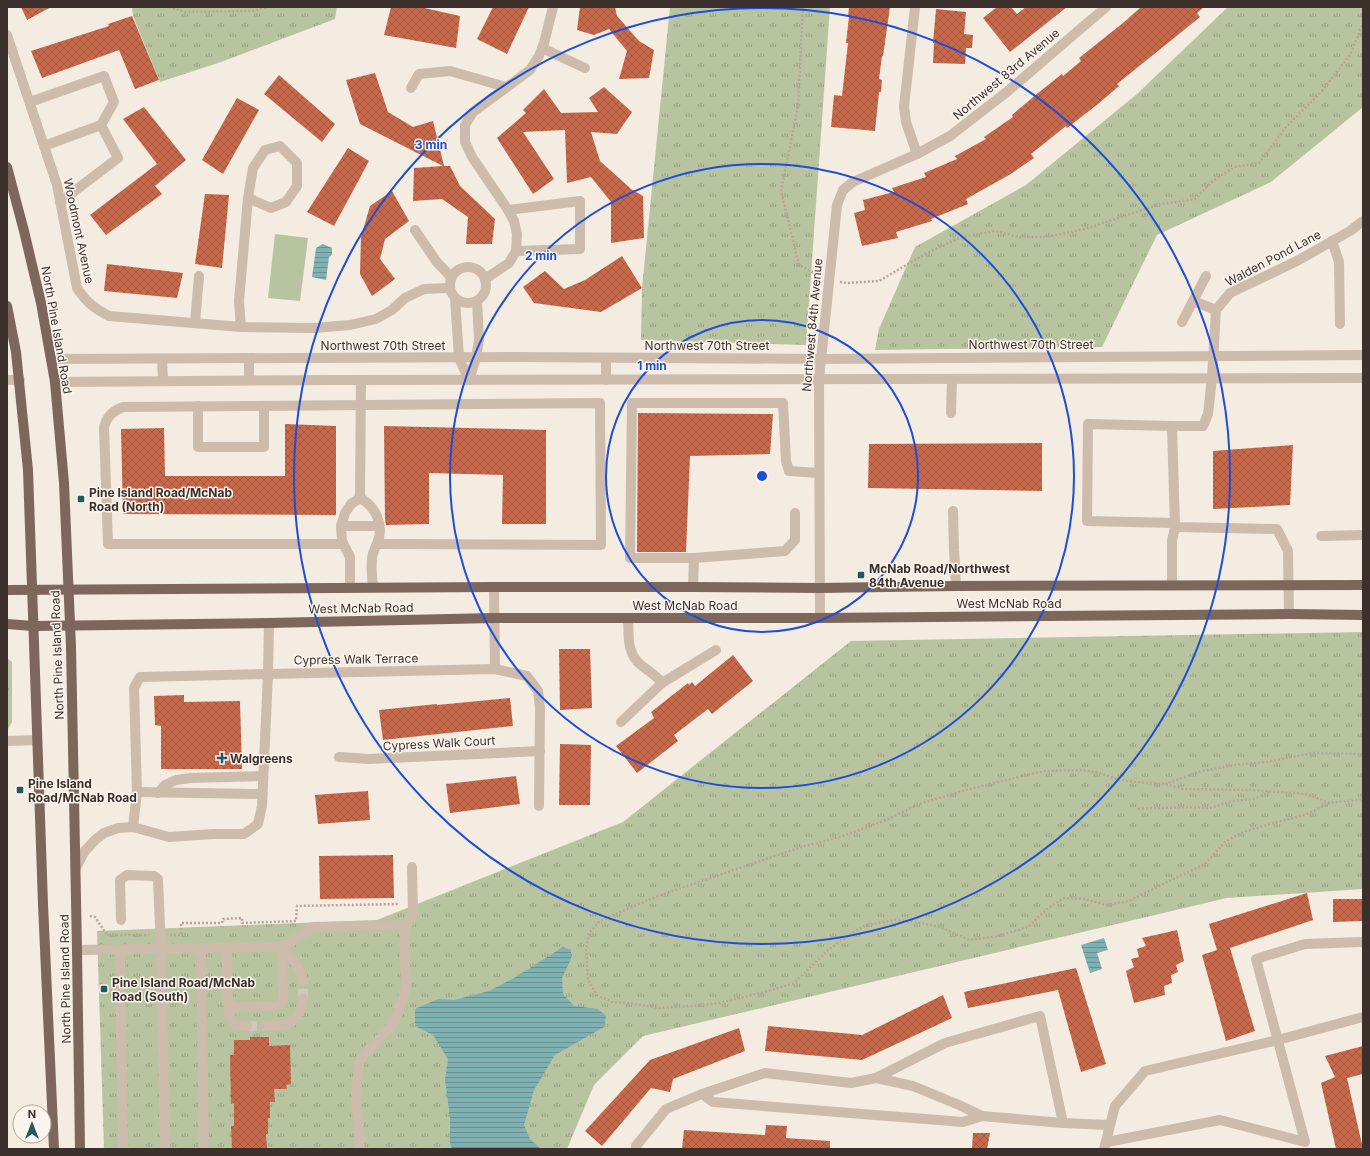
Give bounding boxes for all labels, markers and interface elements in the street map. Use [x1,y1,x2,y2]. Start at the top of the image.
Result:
street label: Northwest 83rd Avenue [950,25,1062,123]
text: 3 min [415,137,447,152]
street label: Woodmont Avenue [61,177,97,285]
street label: Walden Pond Lane [1223,227,1323,289]
text: 2 min [525,248,557,263]
street label: Northwest 84th Avenue [799,258,825,392]
street label: North Pine Island Road [38,265,76,395]
street label: Northwest 70th Street [969,337,1093,352]
street label: Northwest 70th Street [321,338,445,353]
street label: Northwest 70th Street [645,338,769,353]
text: 1 min [637,358,667,373]
centre of rings [755,469,769,483]
place label: Pine Island Road/McNab Road (North) [89,485,232,514]
marker: Pine Island Road/McNab Road (North) [76,494,86,504]
place label: McNab Road/Northwest 84th Avenue [869,561,1011,590]
marker: McNab Road/Northwest 84th Avenue [856,570,866,580]
street label: North Pine Island Road [47,590,67,720]
street label: West McNab Road [957,596,1062,611]
street label: West McNab Road [633,598,738,613]
street label: West McNab Road [308,600,414,616]
street label: Cypress Walk Terrace [294,650,418,668]
street label: Cypress Walk Court [382,733,496,753]
place label: Walgreens [230,751,293,766]
marker: Walgreens [217,753,227,763]
place label: Pine Island Road/McNab Road [28,776,137,805]
marker: Pine Island Road/McNab Road [15,785,25,795]
street label: North Pine Island Road [56,914,74,1044]
place label: Pine Island Road/McNab Road (South) [112,975,255,1004]
marker: Pine Island Road/McNab Road (South) [99,984,109,994]
north arrow [12,1104,52,1144]
text: N [28,1107,36,1121]

